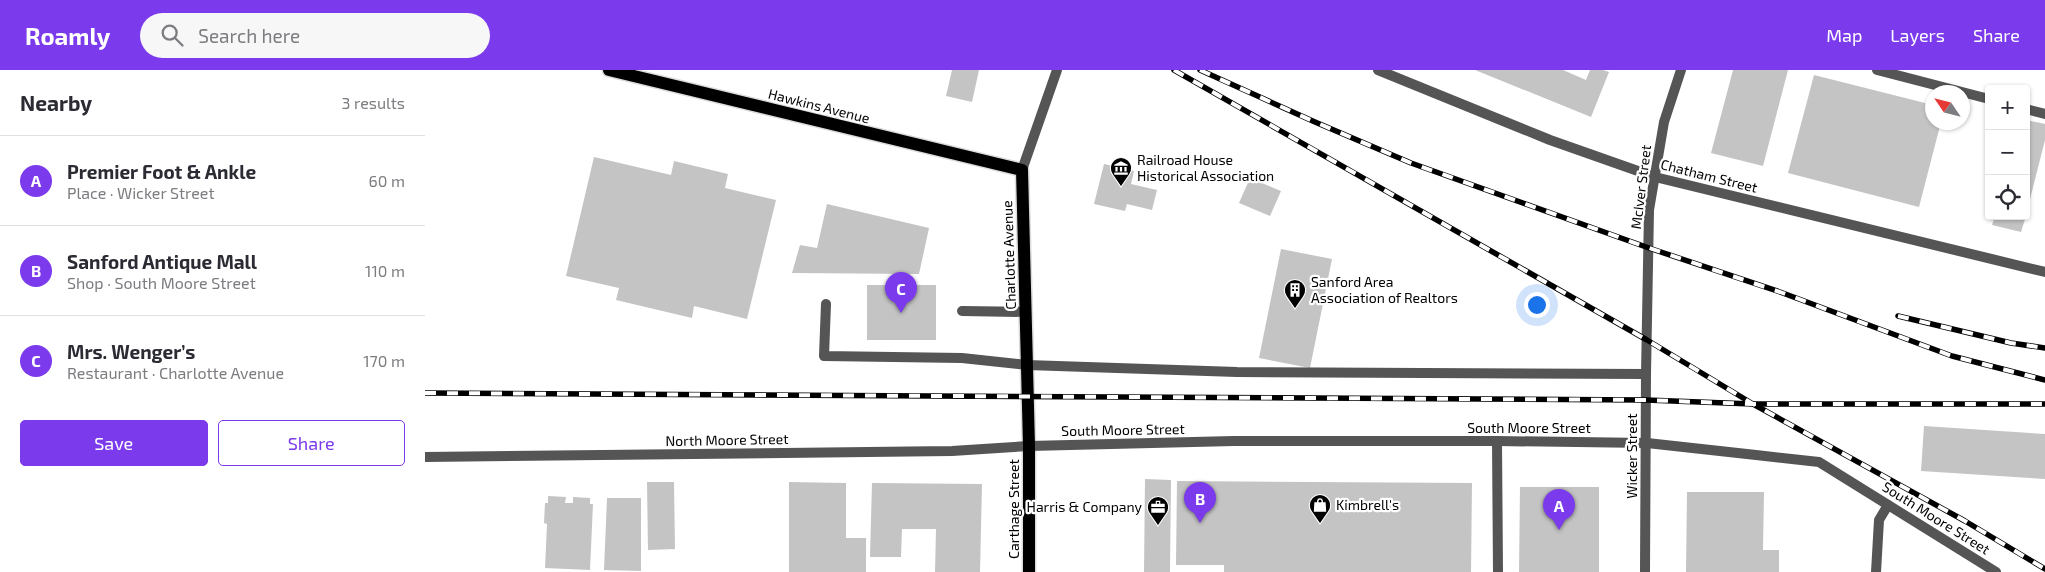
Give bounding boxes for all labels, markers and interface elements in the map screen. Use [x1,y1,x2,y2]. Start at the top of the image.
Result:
search box [140,13,490,58]
text: Roamly [25,21,110,50]
icon: search [158,21,186,49]
text: Search here [198,24,300,47]
text: Map [1826,24,1862,46]
text: Layers [1890,24,1945,46]
text: Share [1973,24,2020,46]
street label: Hawkins Avenue [767,85,872,126]
north arrow [1925,85,1970,130]
map controls [1985,85,2030,220]
button: + [1985,85,2030,130]
text: Nearby [20,90,92,115]
text: 3 results [342,93,405,112]
button: − [1985,130,2030,175]
street label: McIver Street [1627,144,1654,230]
place label: Railroad House Historical Association [1137,151,1274,184]
street label: Chatham Street [1659,155,1759,196]
museum icon: Railroad House Historical Association [1109,156,1133,187]
text: Premier Foot & Ankle [67,160,256,183]
text: A [31,171,41,190]
text: 60 m [369,171,405,190]
button: locate [1985,175,2030,220]
text: Place · Wicker Street [67,183,215,202]
street label: Charlotte Avenue [998,200,1019,310]
text: Sanford Antique Mall [67,250,257,273]
text: B [31,261,41,280]
text: 110 m [365,261,405,280]
pin: C [885,272,917,313]
text: Shop · South Moore Street [67,273,256,292]
place label: Sanford Area Association of Realtors [1311,273,1458,306]
building icon: Sanford Area Association of Realtors [1283,278,1307,309]
your location [1524,292,1550,318]
text: Mrs. Wenger’s [67,340,195,363]
text: C [31,351,41,370]
text: 170 m [363,351,405,370]
text: Restaurant · Charlotte Avenue [67,363,284,382]
street label: Wicker Street [1623,413,1640,499]
street label: South Moore Street [1467,419,1591,436]
button: Save [20,420,208,466]
button: Share [218,420,405,466]
street label: South Moore Street [1061,420,1185,439]
street label: North Moore Street [665,430,789,449]
street label: Carthage Street [1005,459,1022,559]
street label: South Moore Street [1879,478,1993,558]
pin: B [1184,482,1216,523]
pin: A [1543,489,1575,530]
shop icon: Kimbrell's [1308,493,1332,524]
office icon: Harris & Company [1146,495,1170,526]
place label: Kimbrell's [1336,496,1399,513]
place label: Harris & Company [1027,498,1143,515]

